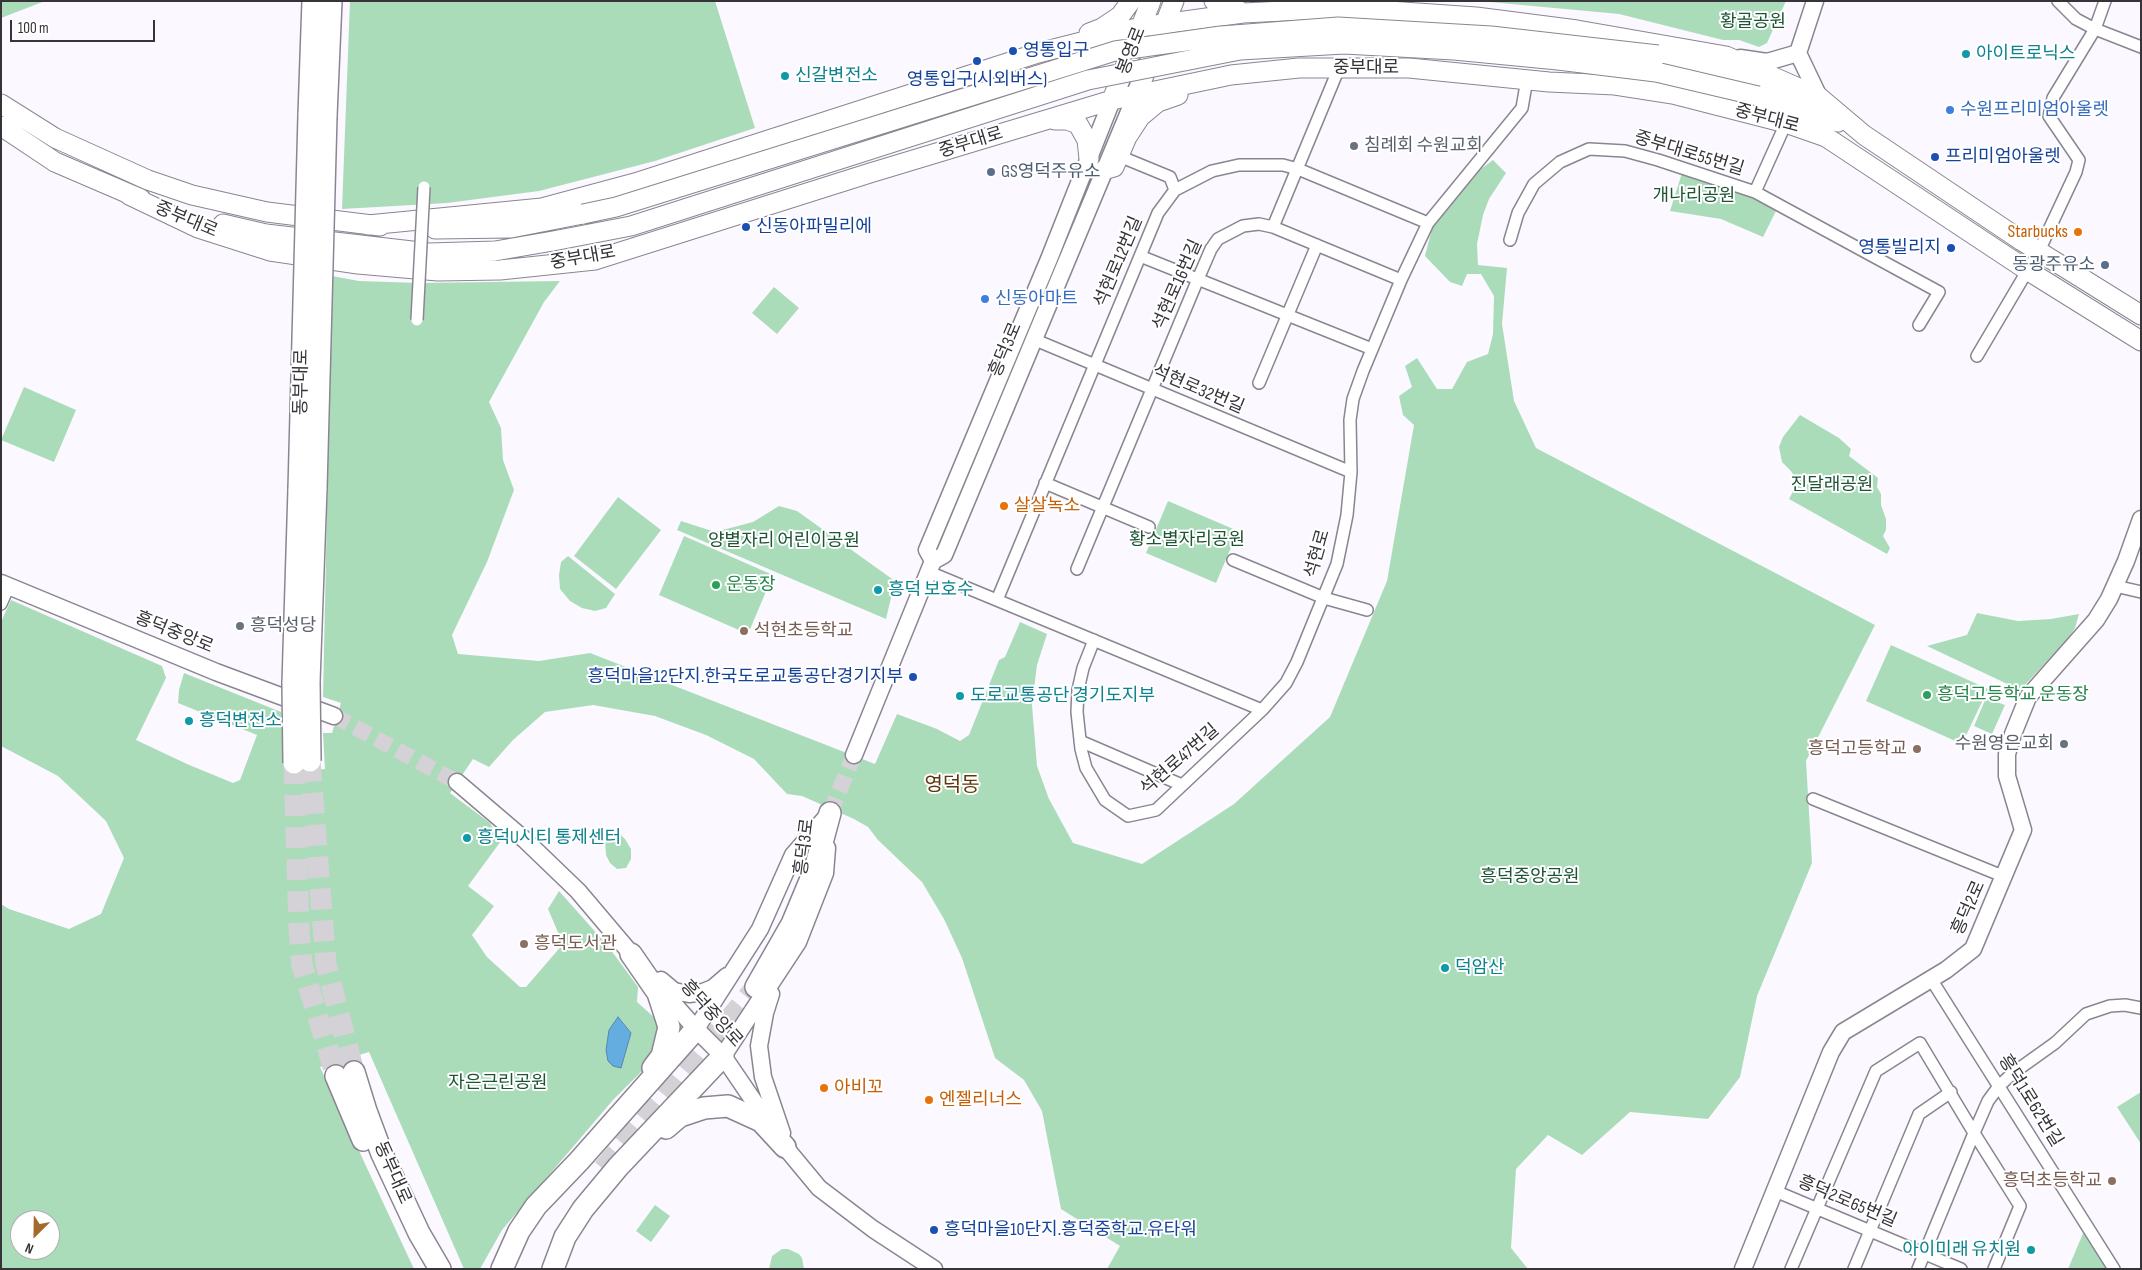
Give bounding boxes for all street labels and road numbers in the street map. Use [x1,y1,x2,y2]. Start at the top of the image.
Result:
street label: 봉영로 [1113,24,1151,78]
street label: 중부대로 [1333,57,1399,79]
street label: 중부대로 [1732,100,1802,138]
street label: 중부대로 [936,123,1006,163]
street label: 중부대로55번길 [1631,127,1747,181]
street label: 중부대로 [151,197,221,243]
street label: 석현로12번길 [1090,213,1148,311]
street label: 석현로16번길 [1148,236,1208,334]
street label: 중부대로 [549,242,617,274]
street label: 흥덕3로 [985,319,1027,381]
street label: 동부대로 [291,349,313,415]
street label: 석현로32번길 [1149,361,1247,419]
street label: 석현로 [1301,527,1335,581]
street label: 흥덕중앙로 [132,607,216,659]
street label: 석현로47번길 [1136,720,1224,800]
street label: 흥덕3로 [791,817,819,877]
street label: 흥덕2로 [1948,878,1990,938]
street label: 흥덕중앙로 [675,976,747,1052]
street label: 흥덕1로62번길 [1993,1051,2067,1151]
street label: 동부대로 [369,1138,415,1208]
street label: 흥덕2로65번길 [1794,1171,1900,1233]

